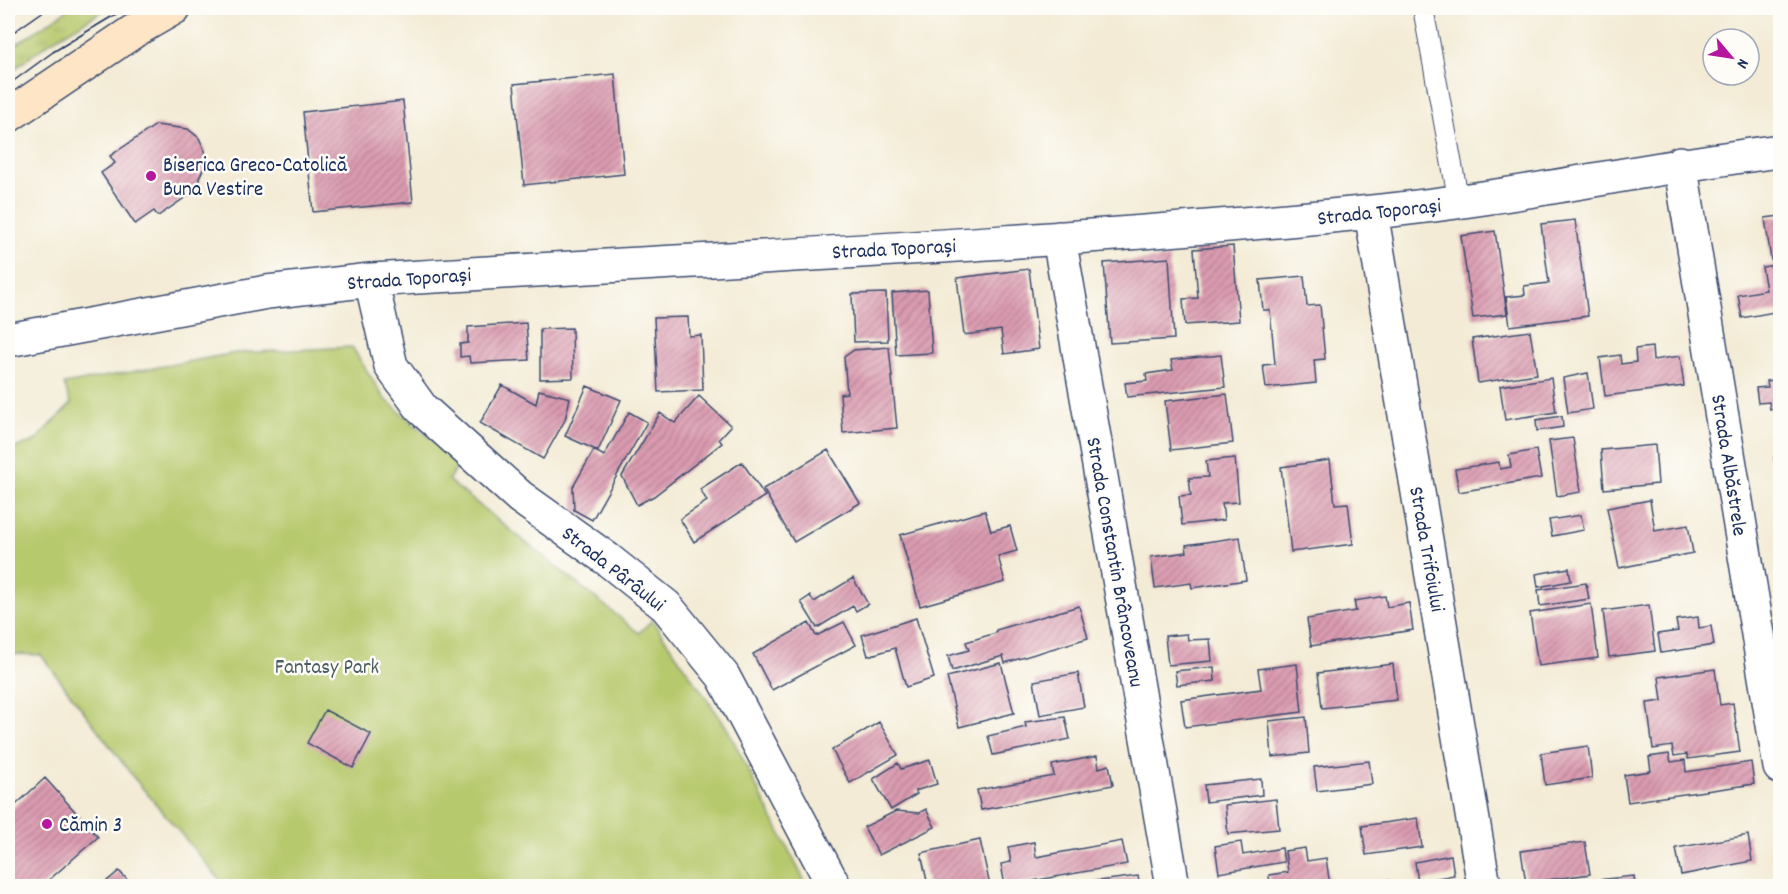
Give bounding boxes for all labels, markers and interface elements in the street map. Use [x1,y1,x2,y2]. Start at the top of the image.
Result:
north arrow [1701,27,1761,87]
text: N [1730,54,1754,72]
place label: Biserica Greco-Catolică Buna Vestire [163,152,348,206]
marker: Biserica Greco-Catolică Buna Vestire [144,169,158,183]
street label: Strada Toporași [1316,193,1443,235]
street label: Strada Toporași [831,233,957,269]
street label: Strada Toporași [346,262,472,300]
street label: Strada Albăstrele [1701,392,1753,538]
street label: Strada Constantin Brâncoveanu [1076,435,1150,690]
street label: Strada Trifoiului [1399,485,1451,615]
street label: Strada Pârâului [554,520,671,621]
park label: Fantasy Park [275,654,379,684]
place label: Cămin 3 [59,812,122,842]
marker: Cămin 3 [40,817,54,831]

